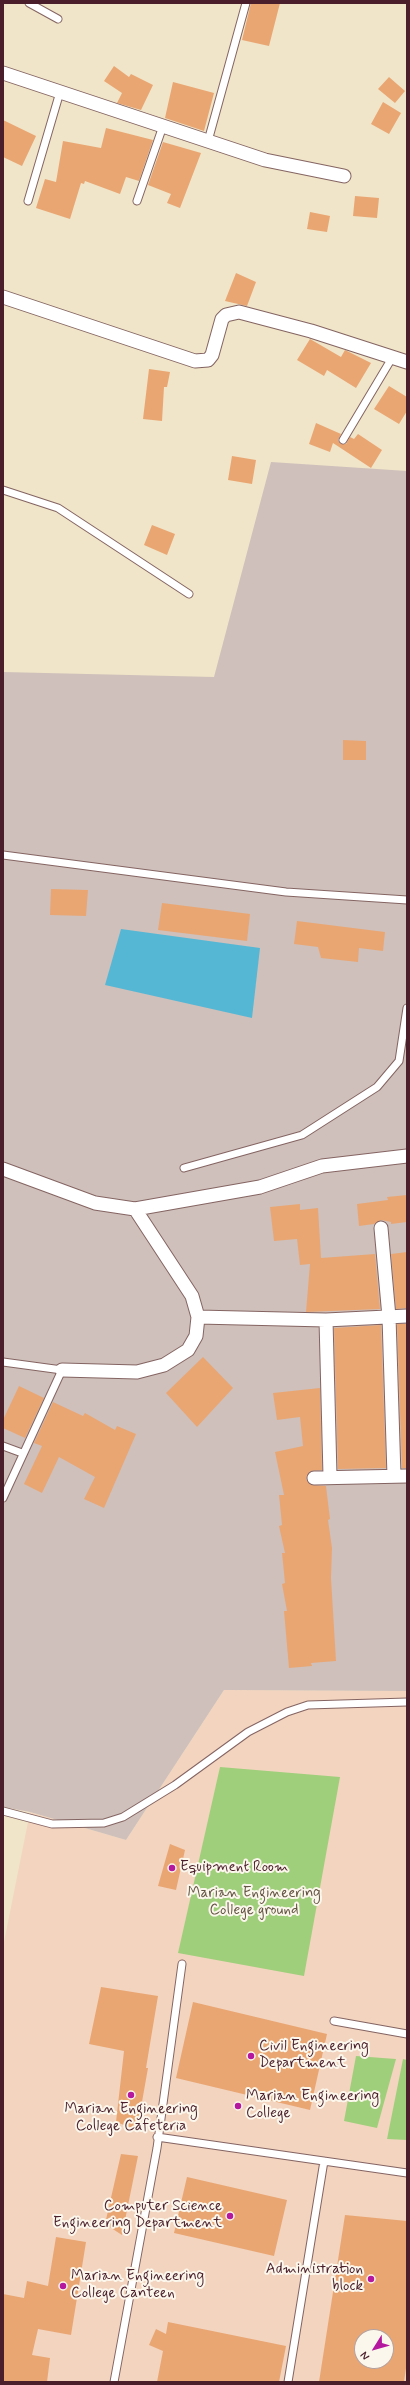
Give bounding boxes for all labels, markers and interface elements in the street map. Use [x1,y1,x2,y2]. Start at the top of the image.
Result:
place label: Equipment Room [180,1859,288,1877]
marker: Equipment Room [167,1863,177,1873]
park label: Marian Engineering College ground [187,1885,321,1920]
place label: Civil Engineering Department [259,2038,369,2073]
marker: Civil Engineering Department [246,2051,256,2061]
place label: Marian Engineering College [246,2088,379,2123]
marker: Marian Engineering College Cafeteria [126,2090,136,2100]
place label: Marian Engineering College Cafeteria [64,2101,198,2136]
marker: Marian Engineering College [233,2101,243,2111]
place label: Computer Science Engineering Department [53,2198,222,2233]
marker: Computer Science Engineering Department [225,2211,235,2221]
place label: Administration block [266,2261,363,2296]
place label: Marian Engineering College Canteen [71,2268,204,2303]
marker: Administration block [366,2274,376,2284]
marker: Marian Engineering College Canteen [58,2281,68,2291]
north arrow [354,2329,394,2369]
text: N [357,2348,373,2363]

